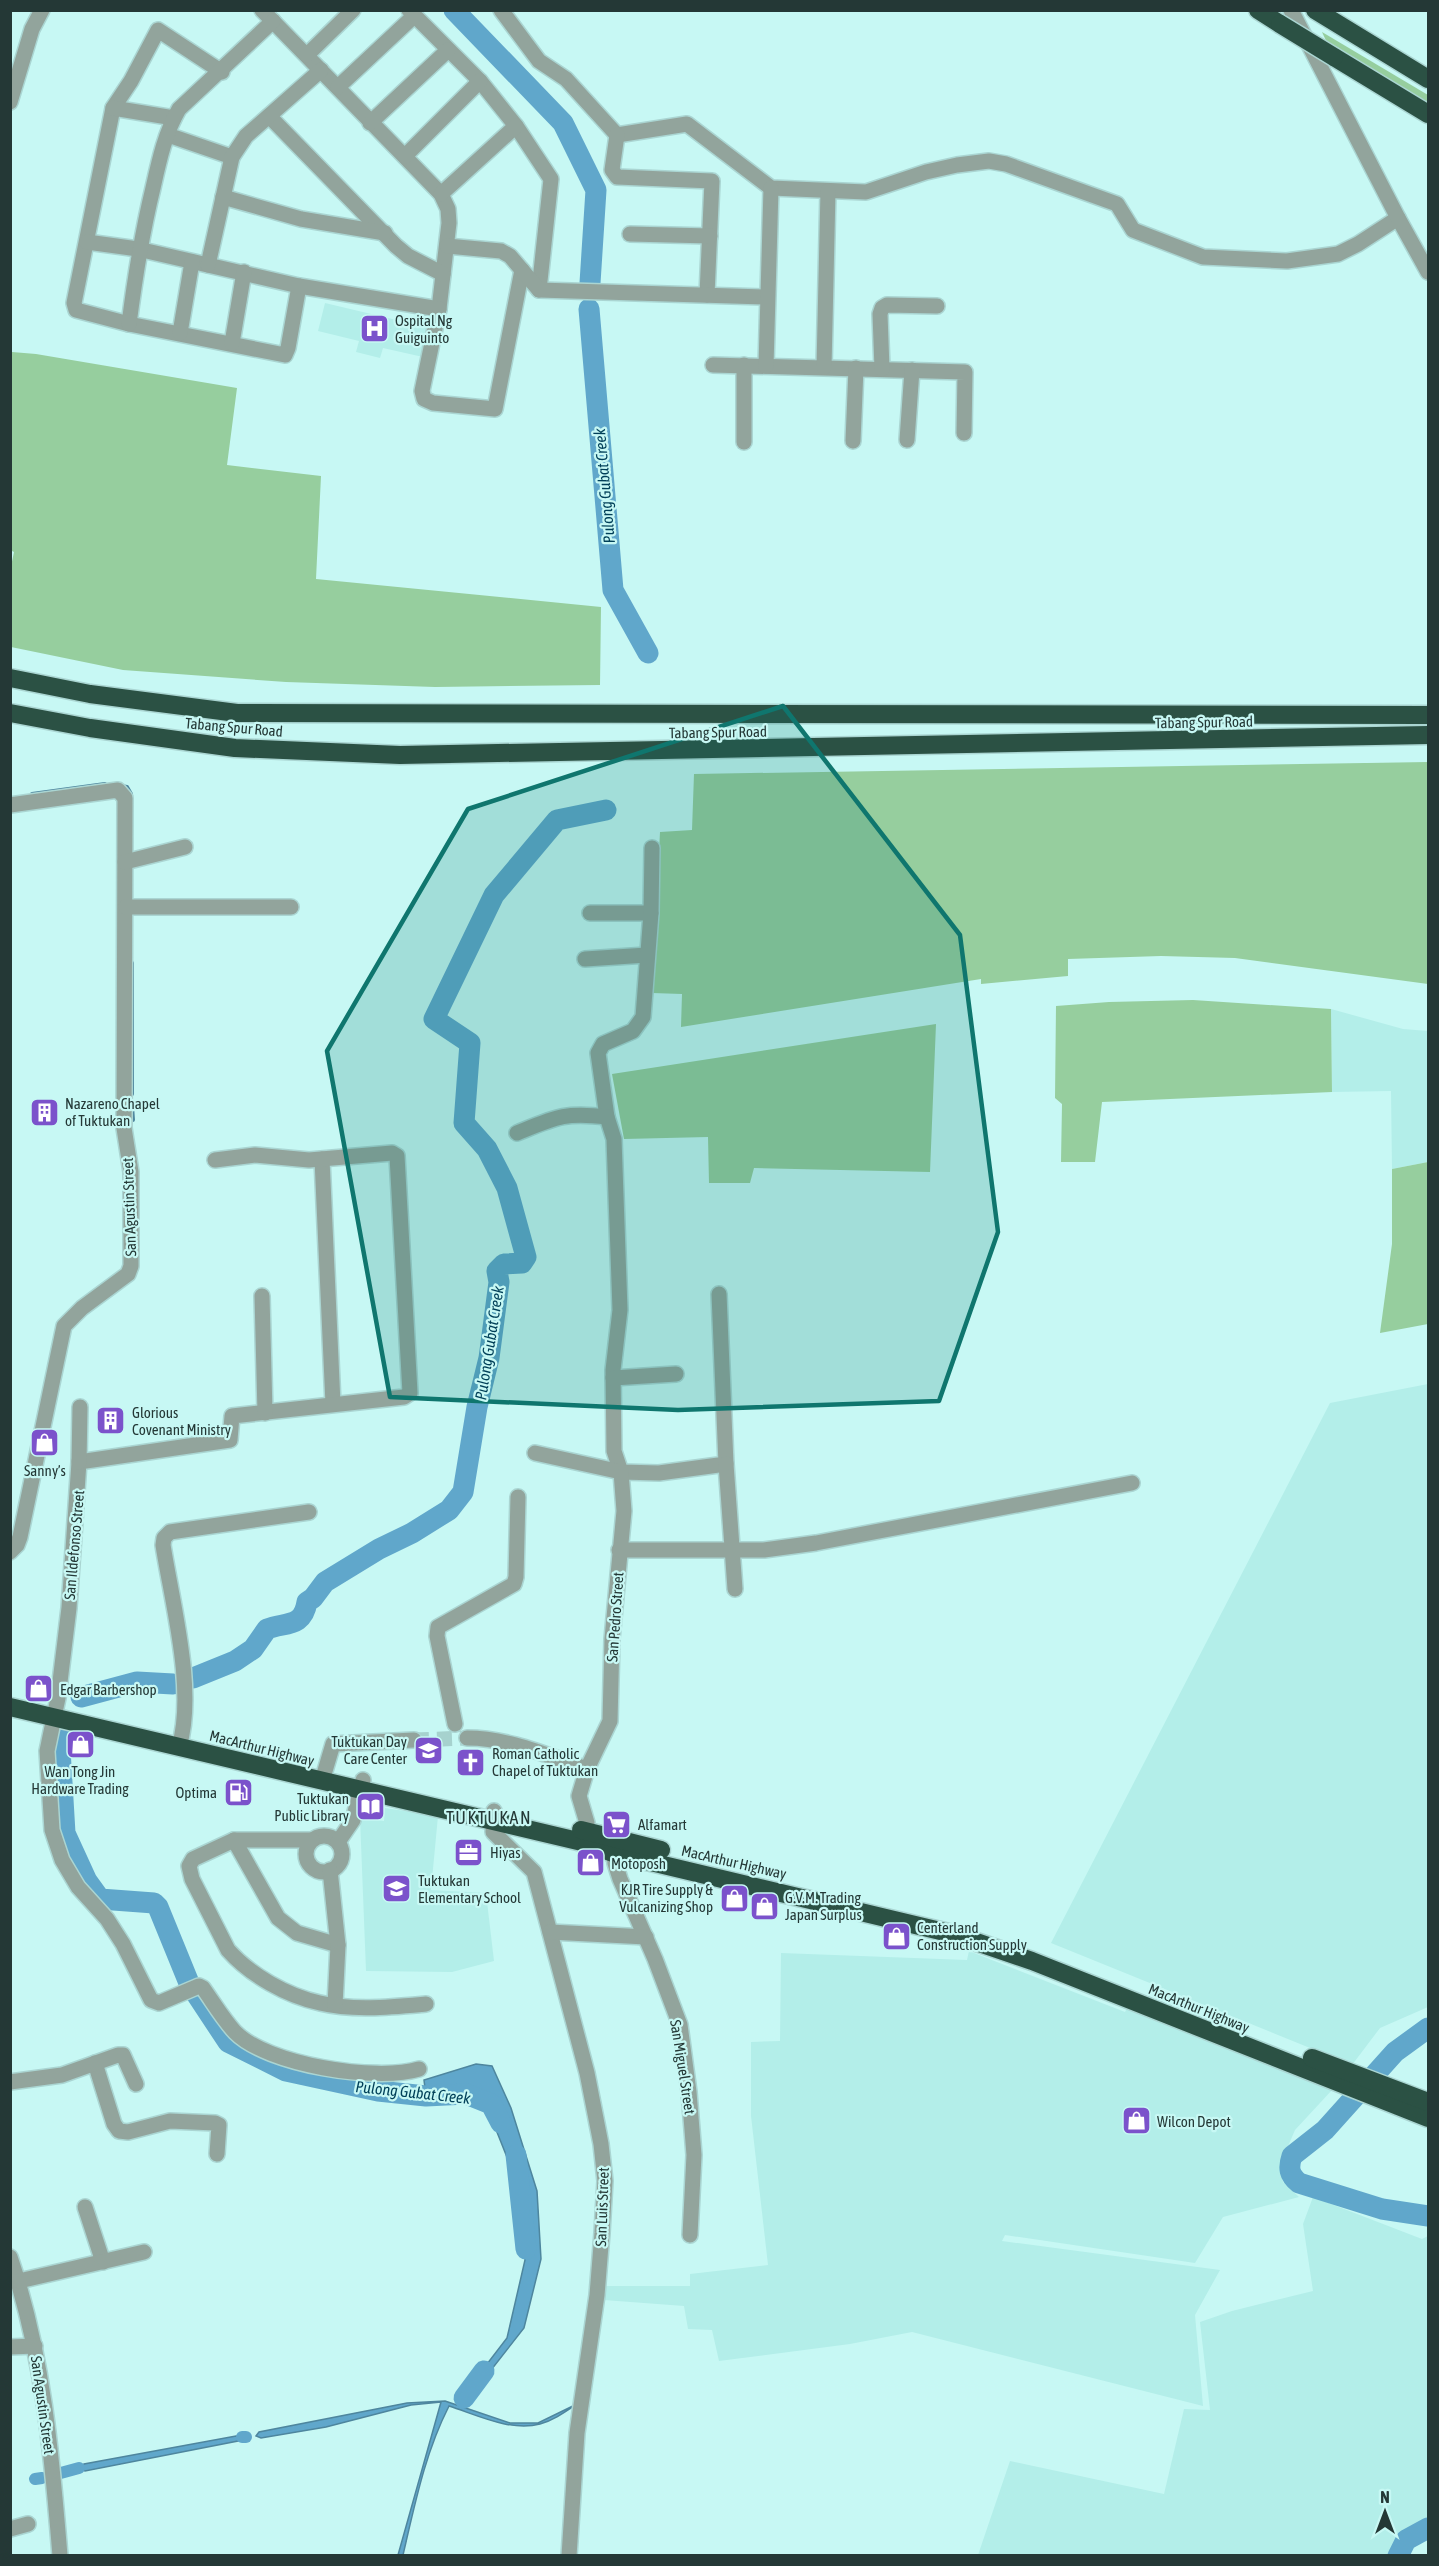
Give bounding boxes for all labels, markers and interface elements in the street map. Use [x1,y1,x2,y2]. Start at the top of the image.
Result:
place label: Ospital Ng Guiguinto [395,312,453,346]
hospital icon: Ospital Ng Guiguinto [358,313,390,345]
water label: Pulong Gubat Creek [590,427,619,544]
street label: Tabang Spur Road [1155,713,1253,731]
street label: Tabang Spur Road [184,714,284,740]
street label: Tabang Spur Road [669,723,767,741]
place label: Nazareno Chapel of Tuktukan [65,1095,160,1129]
building icon: Nazareno Chapel of Tuktukan [28,1096,60,1128]
street label: San Agustin Street [119,1157,139,1257]
water label: Pulong Gubat Creek [471,1284,508,1402]
place label: Glorious Covenant Ministry [132,1404,231,1438]
building icon: Glorious Covenant Ministry [95,1405,127,1437]
shop icon: Sanny’s [29,1427,61,1459]
place label: Sanny’s [24,1462,66,1479]
street label: San Ildefonso Street [61,1489,87,1601]
street label: San Pedro Street [603,1571,627,1663]
shop icon: Edgar Barbershop [23,1673,55,1705]
place label: Edgar Barbershop [60,1681,157,1698]
street label: MacArthur Highway [208,1727,316,1769]
shop icon: Wan Tong Jin Hardware Trading [64,1728,96,1760]
place label: Tuktukan Day Care Center [331,1733,408,1767]
school or university icon: Tuktukan Day Care Center [412,1734,444,1766]
place label: Roman Catholic Chapel of Tuktukan [492,1745,598,1779]
church icon: Roman Catholic Chapel of Tuktukan [455,1746,487,1778]
place label: Wan Tong Jin Hardware Trading [31,1763,129,1797]
fuel station icon: Optima [222,1776,254,1808]
place label: Optima [176,1784,217,1801]
place label: Tuktukan Public Library [274,1790,349,1824]
library icon: Tuktukan Public Library [354,1791,386,1823]
district label: TUKTUKAN [446,1807,532,1828]
supermarket icon: Alfamart [601,1808,633,1840]
place label: Alfamart [638,1816,687,1833]
office icon: Hiyas [453,1836,485,1868]
street label: MacArthur Highway [680,1842,788,1882]
place label: Hiyas [490,1844,520,1861]
shop icon: Motoposh [574,1847,606,1879]
place label: Motoposh [611,1855,666,1872]
place label: Tuktukan Elementary School [418,1872,521,1906]
school or university icon: Tuktukan Elementary School [381,1873,413,1905]
place label: KJR Tire Supply & Vulcanizing Shop [619,1881,713,1915]
shop icon: KJR Tire Supply & Vulcanizing Shop [718,1882,750,1914]
place label: G.V.M. Trading Japan Surplus [785,1889,862,1923]
shop icon: G.V.M. Trading Japan Surplus [748,1890,780,1922]
place label: Centerland Construction Supply [917,1919,1027,1953]
shop icon: Centerland Construction Supply [880,1920,912,1952]
street label: MacArthur Highway [1146,1980,1252,2036]
street label: San Miguel Street [667,2018,699,2116]
water label: Pulong Gubat Creek [355,2077,472,2108]
shop icon: Wilcon Depot [1120,2105,1152,2137]
place label: Wilcon Depot [1157,2113,1231,2130]
street label: San Luis Street [592,2167,612,2247]
street label: San Agustin Street [28,2355,58,2455]
north arrow [1355,2482,1415,2542]
text: N [1380,2488,1390,2506]

